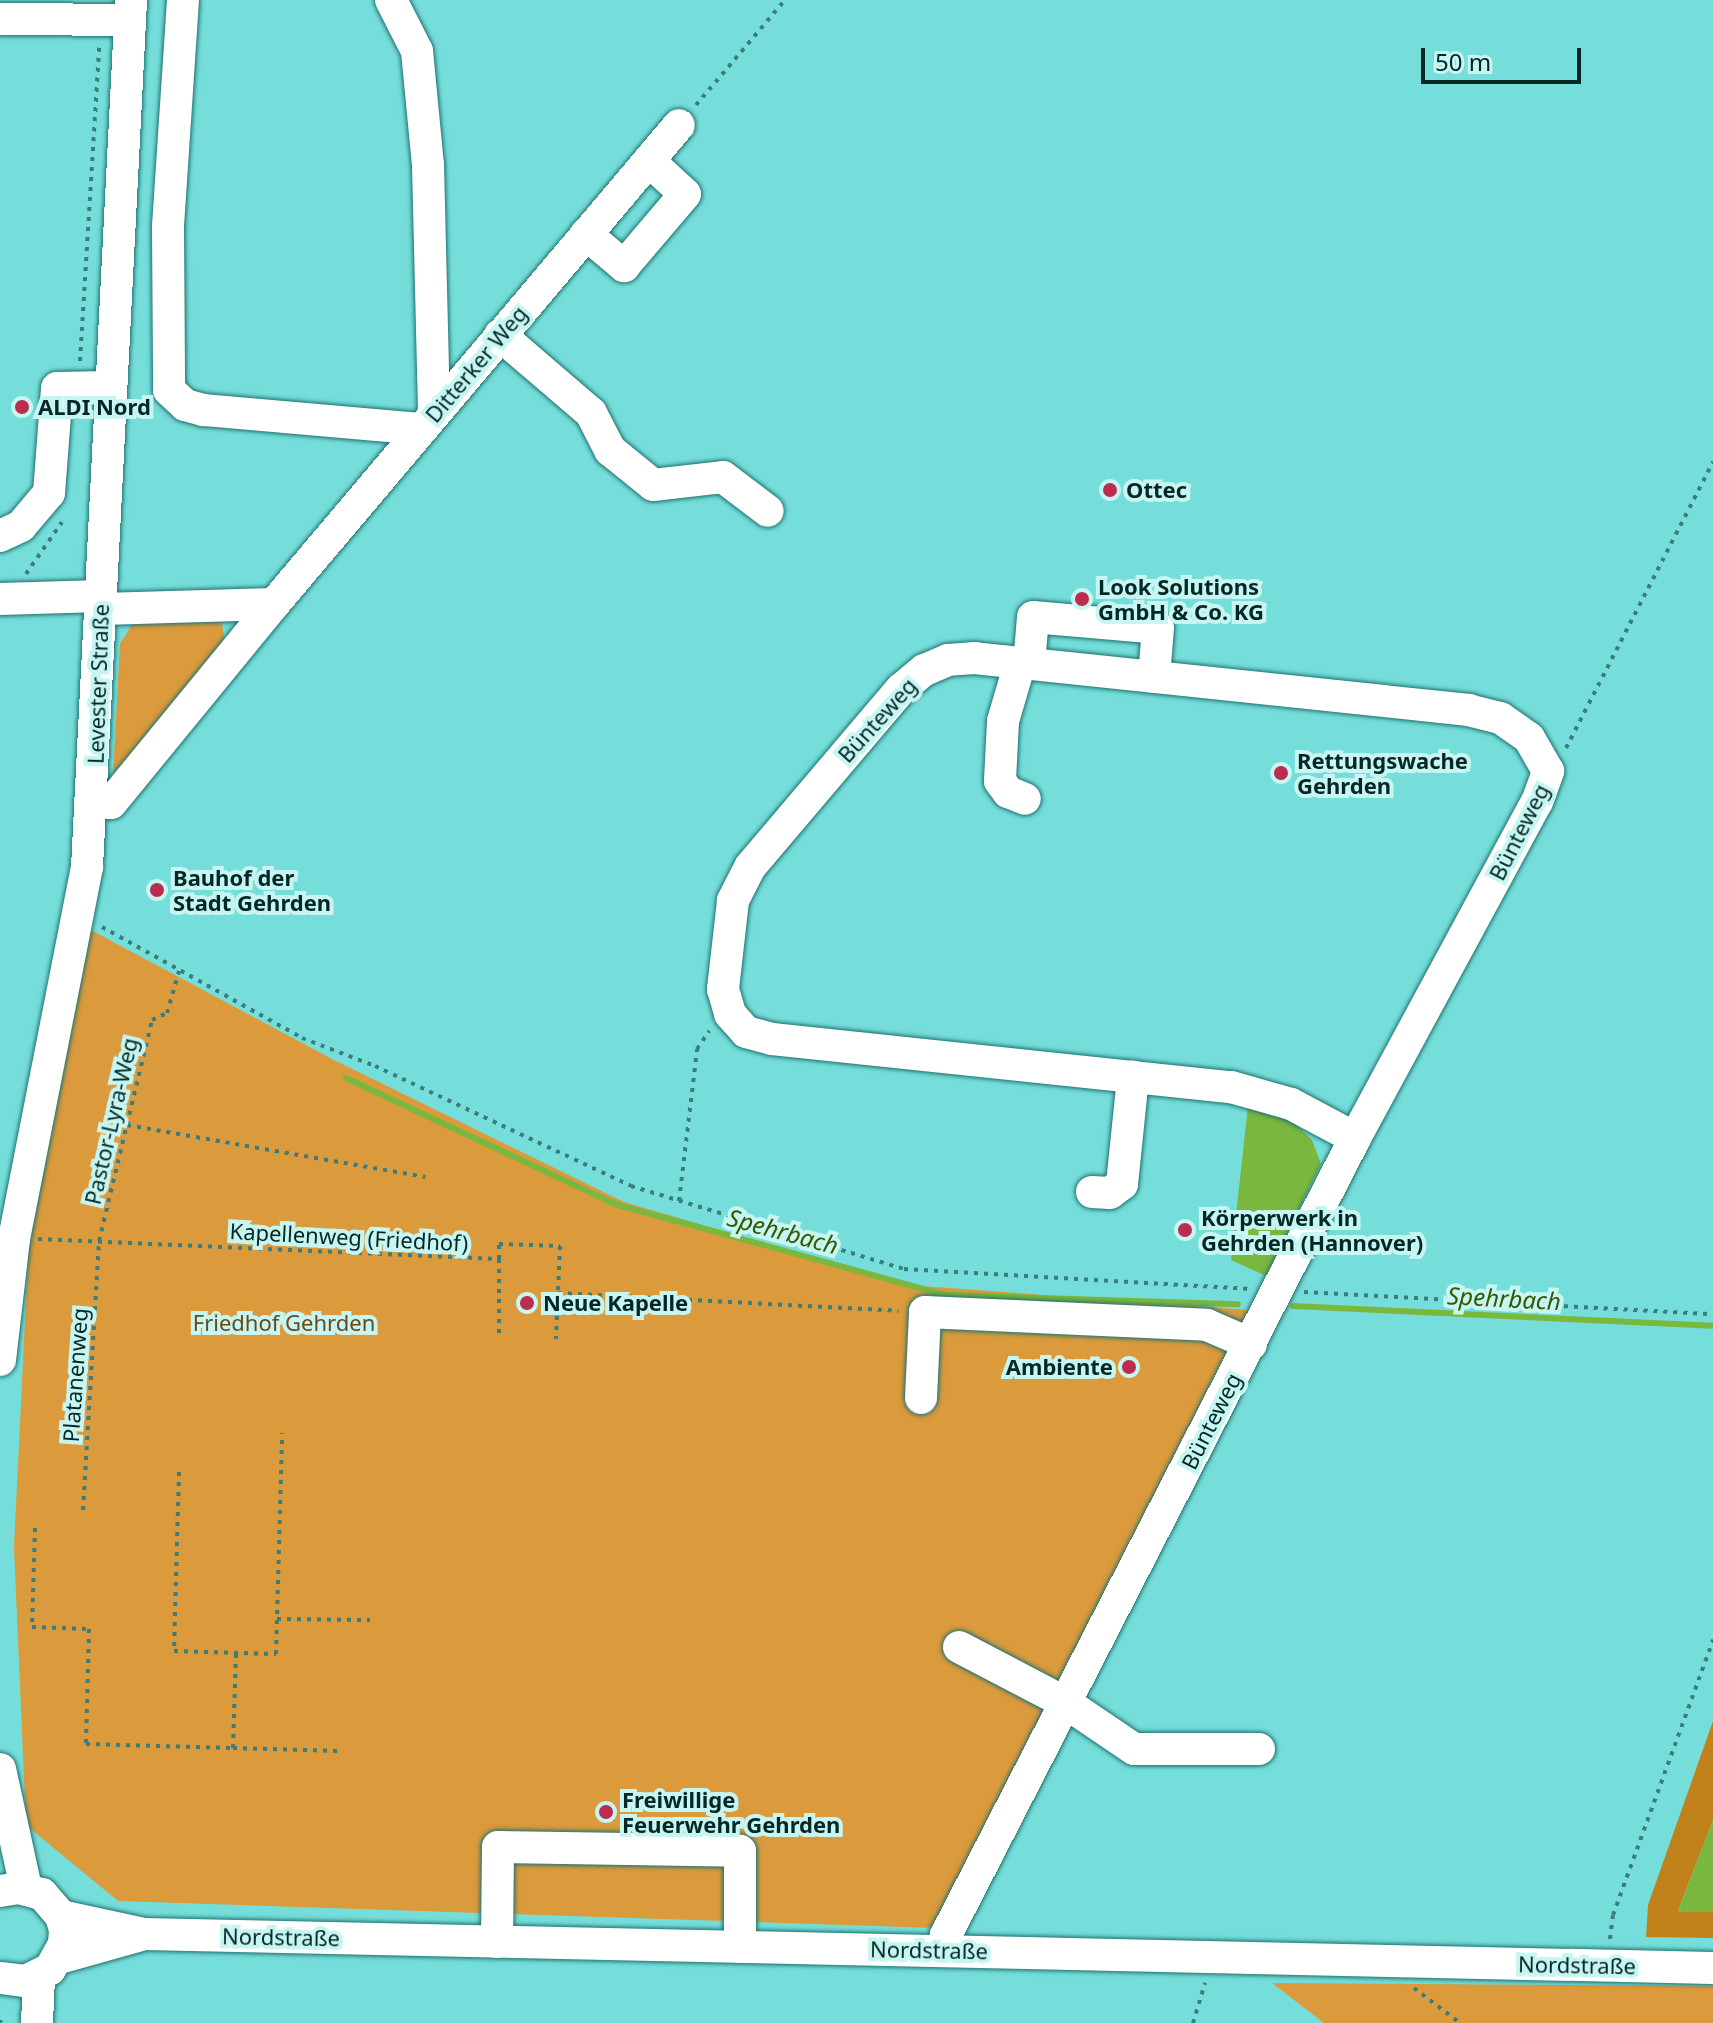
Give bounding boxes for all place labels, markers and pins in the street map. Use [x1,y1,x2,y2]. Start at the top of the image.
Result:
place label: ALDI Nord [38,394,151,420]
marker: ALDI Nord [13,398,31,416]
place label: Ottec [1126,477,1187,503]
marker: Ottec [1101,481,1119,499]
place label: Look Solutions GmbH & Co. KG [1098,573,1264,624]
marker: Look Solutions GmbH & Co. KG [1073,590,1091,608]
place label: Rettungswache Gehrden [1297,747,1468,798]
marker: Rettungswache Gehrden [1272,764,1290,782]
place label: Bauhof der Stadt Gehrden [173,864,331,916]
marker: Bauhof der Stadt Gehrden [148,881,166,899]
place label: Körperwerk in Gehrden (Hannover) [1201,1204,1423,1256]
marker: Körperwerk in Gehrden (Hannover) [1176,1221,1194,1239]
place label: Neue Kapelle [543,1290,688,1316]
marker: Neue Kapelle [518,1294,536,1312]
place label: Ambiente [1006,1354,1113,1380]
marker: Ambiente [1120,1358,1138,1376]
place label: Freiwillige Feuerwehr Gehrden [622,1786,840,1838]
marker: Freiwillige Feuerwehr Gehrden [597,1803,615,1821]

